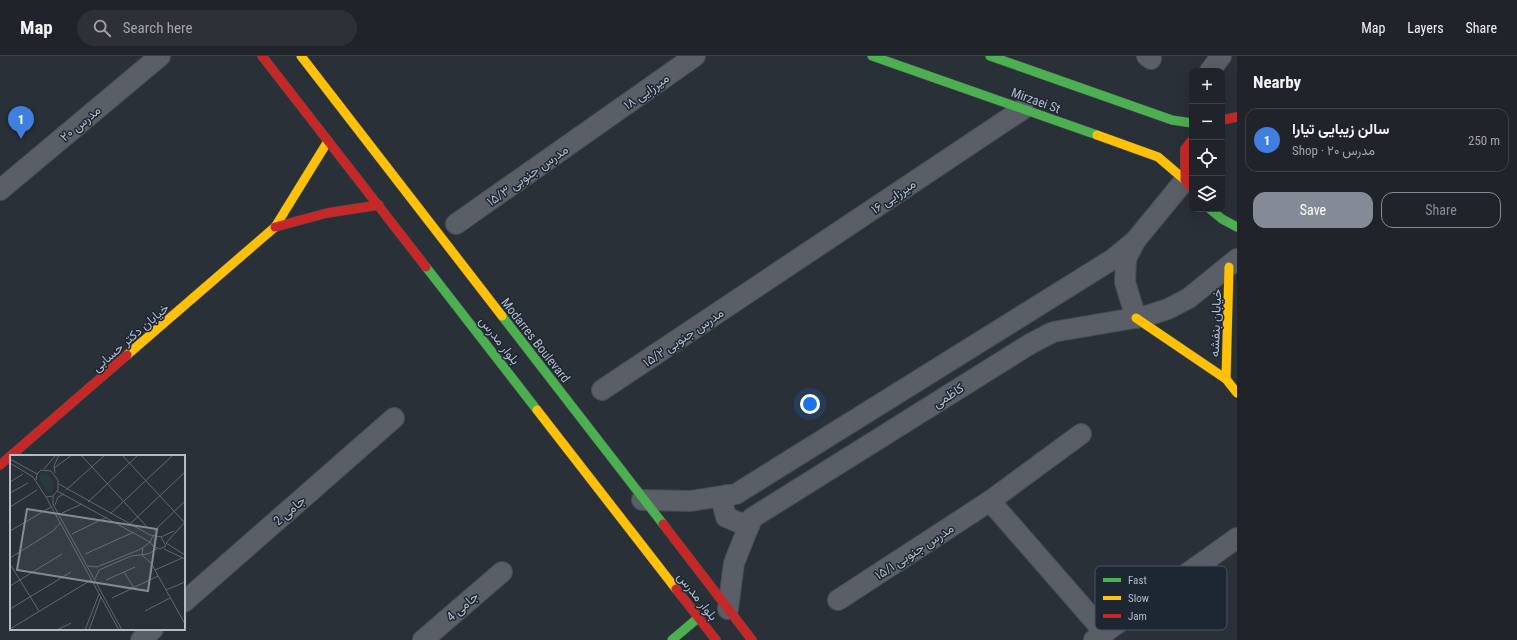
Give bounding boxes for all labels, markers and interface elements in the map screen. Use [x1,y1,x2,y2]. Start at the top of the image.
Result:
search box [77,10,357,46]
text: Map [20,16,53,39]
icon: search [91,17,113,39]
text: Search here [123,19,193,37]
text: Map [1361,20,1385,36]
text: Layers [1407,20,1444,36]
text: Share [1466,20,1497,36]
map controls [1189,68,1225,212]
button: + [1189,68,1225,104]
street label: میرزایی ۱۸ [621,70,673,113]
text: Nearby [1253,72,1301,92]
street label: Mirzaei St [1009,85,1063,116]
street label: مدرس ۲۰ [57,102,104,145]
button: − [1189,104,1225,140]
pin: 1 [8,106,34,139]
text: سالن زیبایی تیارا [1292,120,1389,138]
text: 1 [1264,133,1270,148]
text: 250 m [1468,133,1500,148]
button: locate [1189,140,1225,176]
street label: مدرس جنوبی ۱۵/۳ [484,142,571,210]
text: Shop · مدرس ۲۰ [1292,143,1375,158]
street label: میرزایی ۱۶ [868,176,919,218]
button: layers [1189,176,1225,212]
button: Save [1253,192,1373,228]
button: Share [1381,192,1501,228]
street label: خیابان بنفشه [1207,288,1225,357]
street label: Modarres Boulevard [498,295,573,385]
street label: خیابان دکتر حسابی [89,300,173,376]
street label: مدرس جنوبی ۱۵/۲ [640,305,727,371]
street label: بلوار مدرس [475,313,523,368]
street label: کاظمی [930,380,967,412]
your location [800,394,820,414]
inset map [10,455,185,630]
street label: جامی 2 [270,492,309,529]
street label: مدرس جنوبی ۱۵/۱ [872,520,957,583]
legend [1095,566,1227,630]
street label: بلوار مدرس [673,569,721,624]
text: Fast [1128,574,1147,587]
street label: جامی 4 [443,588,482,625]
text: Slow [1128,592,1149,605]
text: Jam [1128,610,1147,623]

